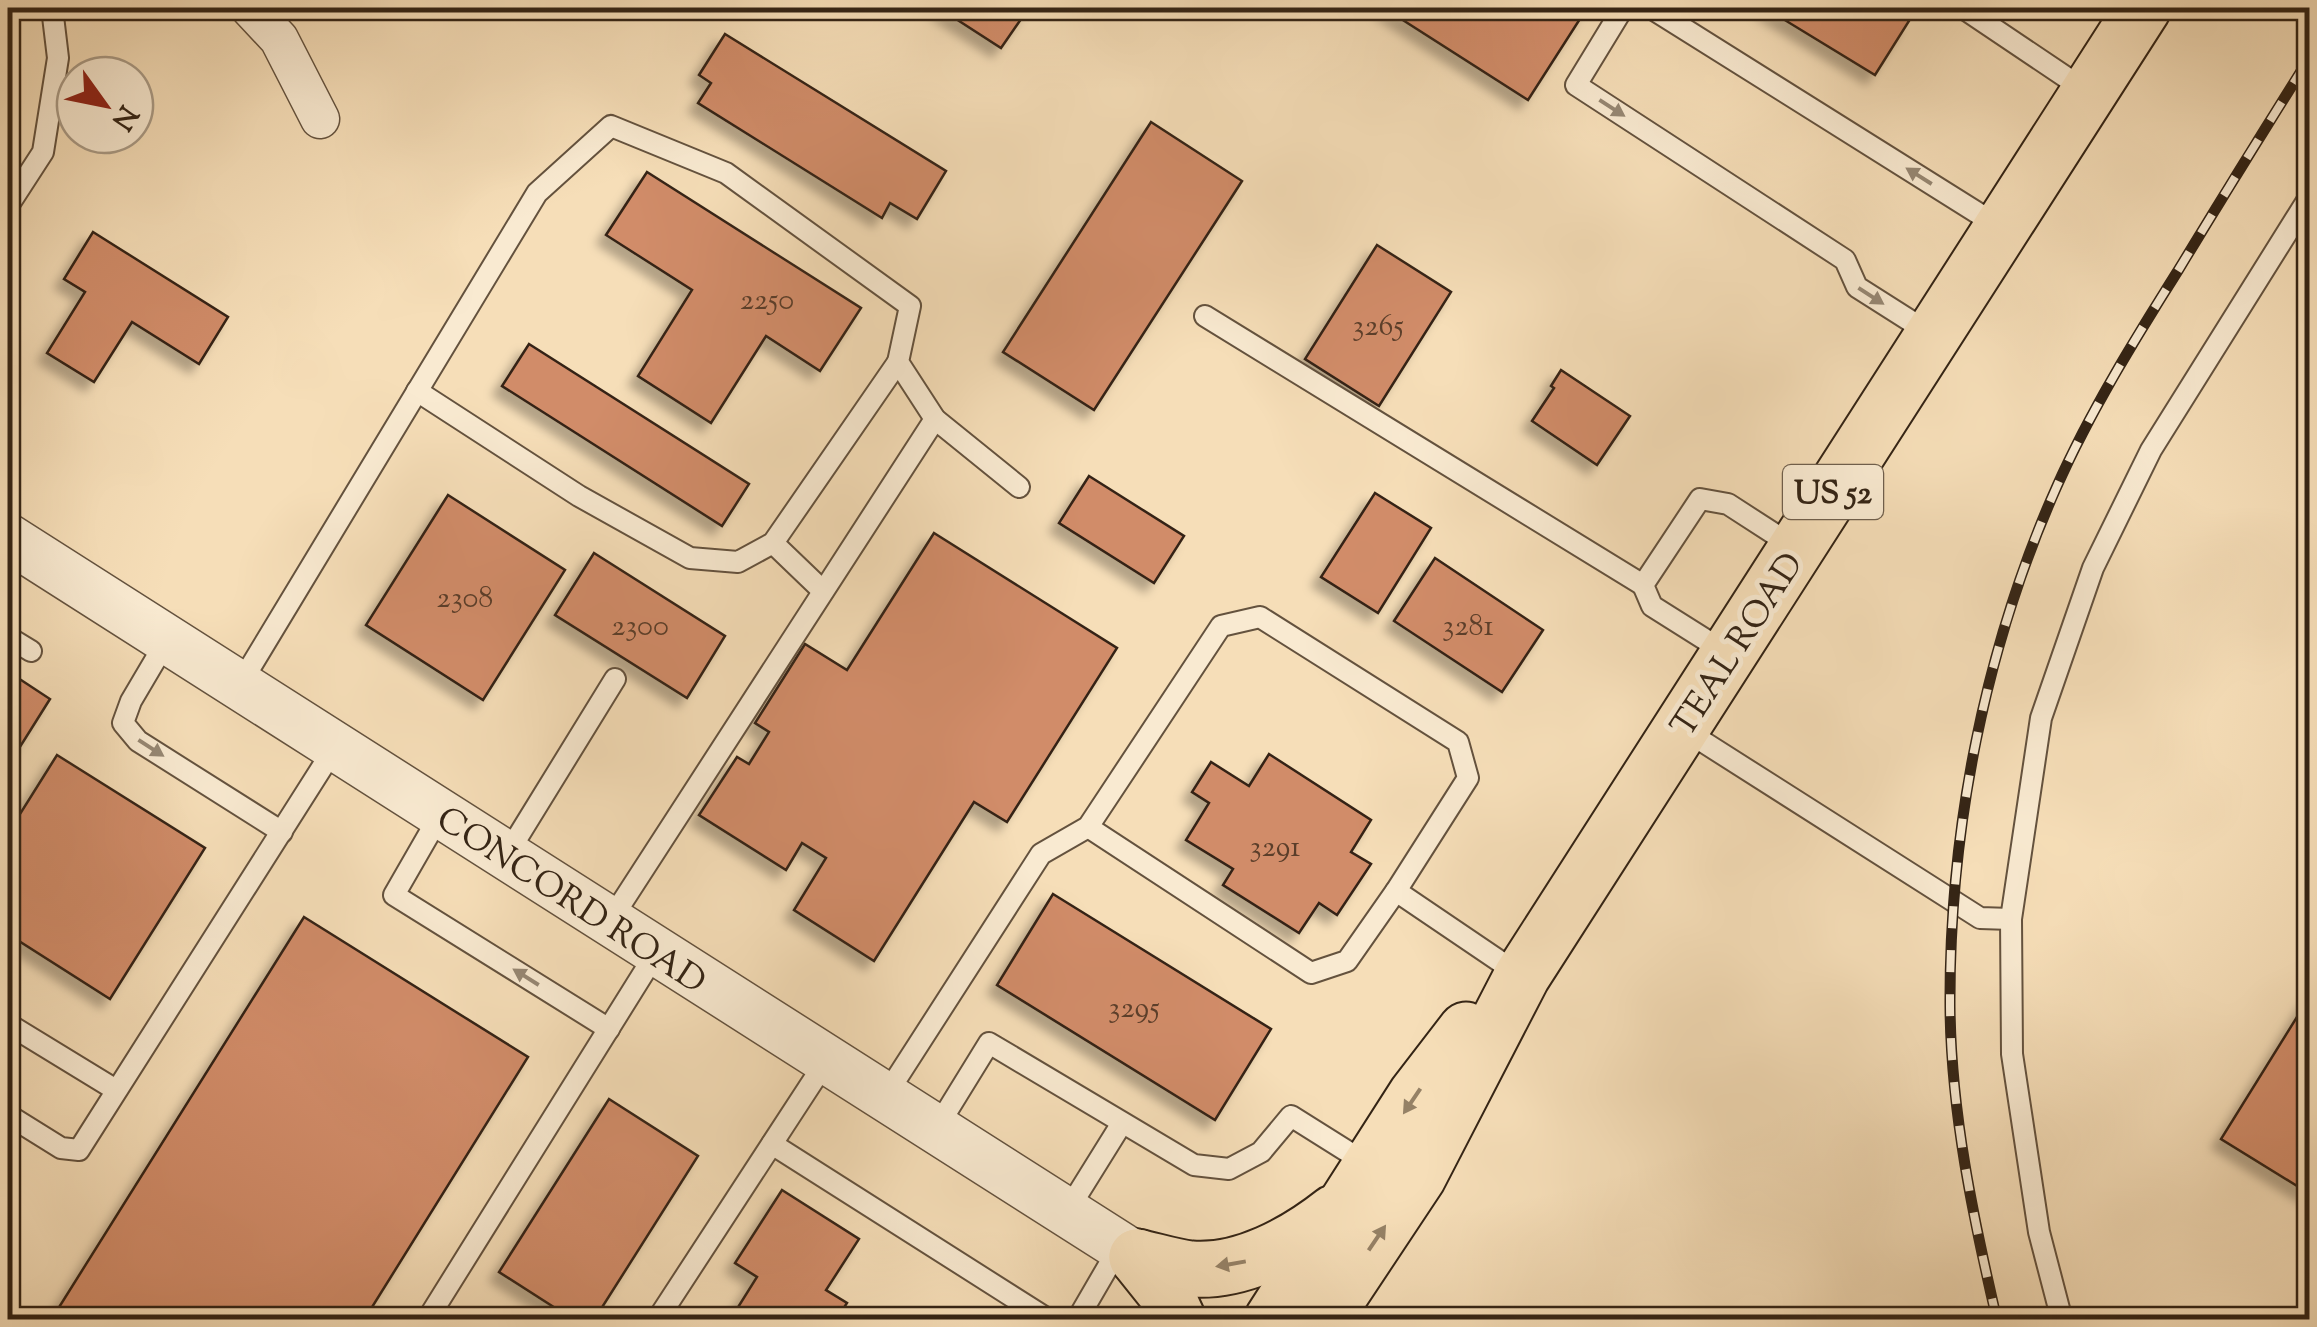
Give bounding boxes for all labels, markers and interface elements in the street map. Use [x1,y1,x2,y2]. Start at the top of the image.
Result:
north arrow [55,55,155,155]
text: N [101,97,146,137]
one-way arrow [1598,99,1625,117]
one-way arrow [1905,168,1933,186]
house number: 2250 [740,280,794,323]
one-way arrow [1858,287,1885,305]
house number: 3265 [1352,306,1404,349]
road number: US 52 [1783,465,1883,519]
street label: TEAL ROAD [1660,543,1818,748]
house number: 2308 [437,578,493,621]
house number: 2300 [611,606,669,649]
house number: 3281 [1442,606,1494,649]
one-way arrow [137,739,164,757]
street label: CONCORD ROAD [425,796,715,1008]
house number: 3291 [1250,827,1300,870]
one-way arrow [512,969,540,987]
house number: 3295 [1108,988,1160,1031]
one-way arrow [1404,1088,1422,1115]
one-way arrow [1368,1225,1386,1252]
one-way arrow [1215,1257,1246,1272]

